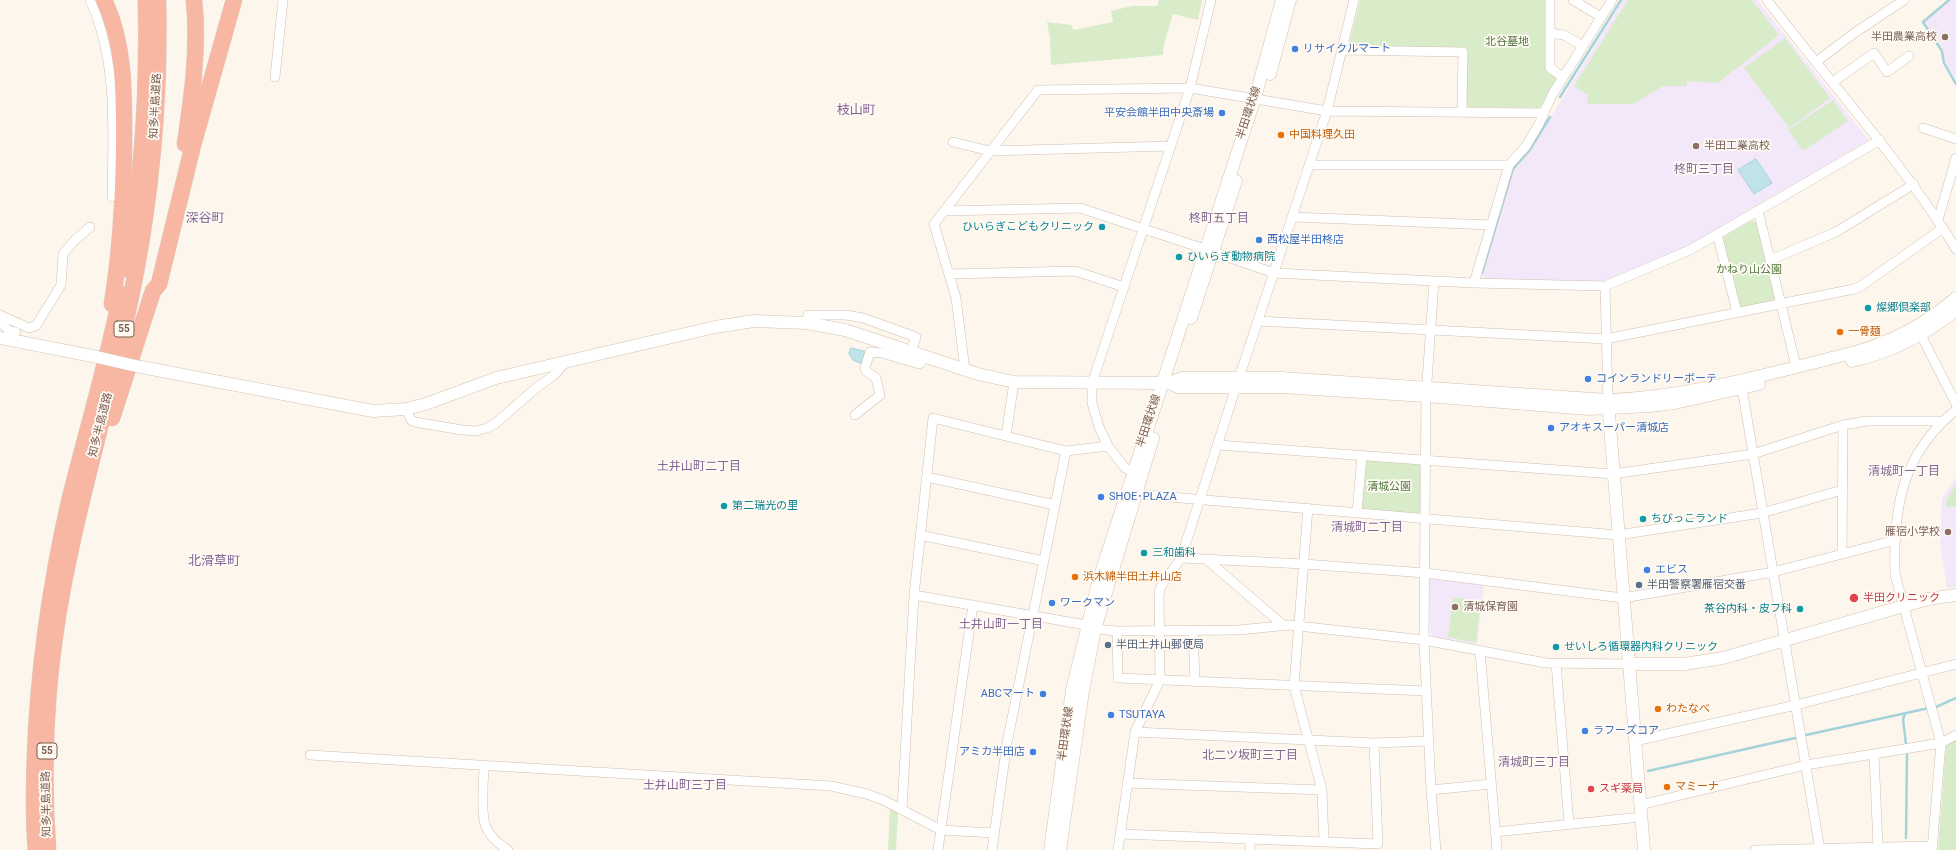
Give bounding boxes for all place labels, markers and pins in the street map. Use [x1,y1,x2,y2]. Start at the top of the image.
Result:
place label: 半田農業高校 [1871,30,1937,44]
marker: 半田農業高校 [1940,32,1950,42]
place label: リサイクルマート [1303,42,1391,56]
marker: リサイクルマート [1290,44,1300,54]
place label: 平安会館半田中央斎場 [1104,106,1214,120]
marker: 平安会館半田中央斎場 [1217,108,1227,118]
place label: 中国料理久田 [1289,128,1355,142]
marker: 中国料理久田 [1276,130,1286,140]
place label: 半田工業高校 [1704,139,1770,153]
marker: 半田工業高校 [1691,141,1701,151]
place label: ひいらぎこどもクリニック [962,220,1094,234]
marker: ひいらぎこどもクリニック [1097,222,1107,232]
place label: 西松屋半田柊店 [1267,233,1344,247]
marker: 西松屋半田柊店 [1254,235,1264,245]
place label: ひいらぎ動物病院 [1187,250,1275,264]
marker: ひいらぎ動物病院 [1174,252,1184,262]
place label: 燦郷倶楽部 [1876,301,1931,315]
marker: 燦郷倶楽部 [1863,303,1873,313]
place label: 一骨麺 [1848,325,1881,339]
marker: 一骨麺 [1835,327,1845,337]
place label: コインランドリーボーテ [1596,372,1717,386]
marker: コインランドリーボーテ [1583,374,1593,384]
place label: アオキスーパー清城店 [1559,421,1669,435]
marker: アオキスーパー清城店 [1546,423,1556,433]
place label: SHOE･PLAZA [1109,490,1177,504]
marker: SHOE･PLAZA [1096,492,1106,502]
place label: 第二瑞光の里 [732,499,798,513]
marker: 第二瑞光の里 [719,501,729,511]
place label: ちびっこランド [1651,512,1728,526]
marker: ちびっこランド [1638,514,1648,524]
place label: 雁宿小学校 [1885,525,1940,539]
marker: 雁宿小学校 [1943,527,1953,537]
place label: 三和歯科 [1152,546,1196,560]
marker: 三和歯科 [1139,548,1149,558]
place label: エビス [1655,563,1688,577]
marker: エビス [1642,565,1652,575]
place label: 浜木綿半田土井山店 [1083,570,1182,584]
marker: 浜木綿半田土井山店 [1070,572,1080,582]
place label: 半田警察署雁宿交番 [1647,578,1746,592]
marker: 半田警察署雁宿交番 [1634,580,1644,590]
place label: 半田クリニック [1863,591,1940,605]
marker: 半田クリニック [1848,592,1860,604]
place label: ワークマン [1060,596,1115,610]
marker: ワークマン [1047,598,1057,608]
place label: 清城保育園 [1463,600,1518,614]
marker: 清城保育園 [1450,602,1460,612]
place label: 茶谷内科・皮フ科 [1704,602,1792,616]
marker: 茶谷内科・皮フ科 [1795,604,1805,614]
place label: 半田土井山郵便局 [1116,638,1204,652]
marker: 半田土井山郵便局 [1103,640,1113,650]
place label: せいしろ循環器内科クリニック [1564,640,1718,654]
marker: せいしろ循環器内科クリニック [1551,642,1561,652]
place label: ABCマート [981,687,1035,701]
marker: ABCマート [1038,689,1048,699]
place label: わたなべ [1666,702,1710,716]
marker: わたなべ [1653,704,1663,714]
place label: TSUTAYA [1119,708,1165,722]
marker: TSUTAYA [1106,710,1116,720]
place label: ラフーズコア [1593,724,1659,738]
marker: ラフーズコア [1580,726,1590,736]
place label: アミカ半田店 [959,745,1025,759]
marker: アミカ半田店 [1028,747,1038,757]
place label: マミーナ [1675,780,1719,794]
place label: スギ薬局 [1599,782,1643,796]
marker: マミーナ [1662,782,1672,792]
marker: スギ薬局 [1586,784,1596,794]

